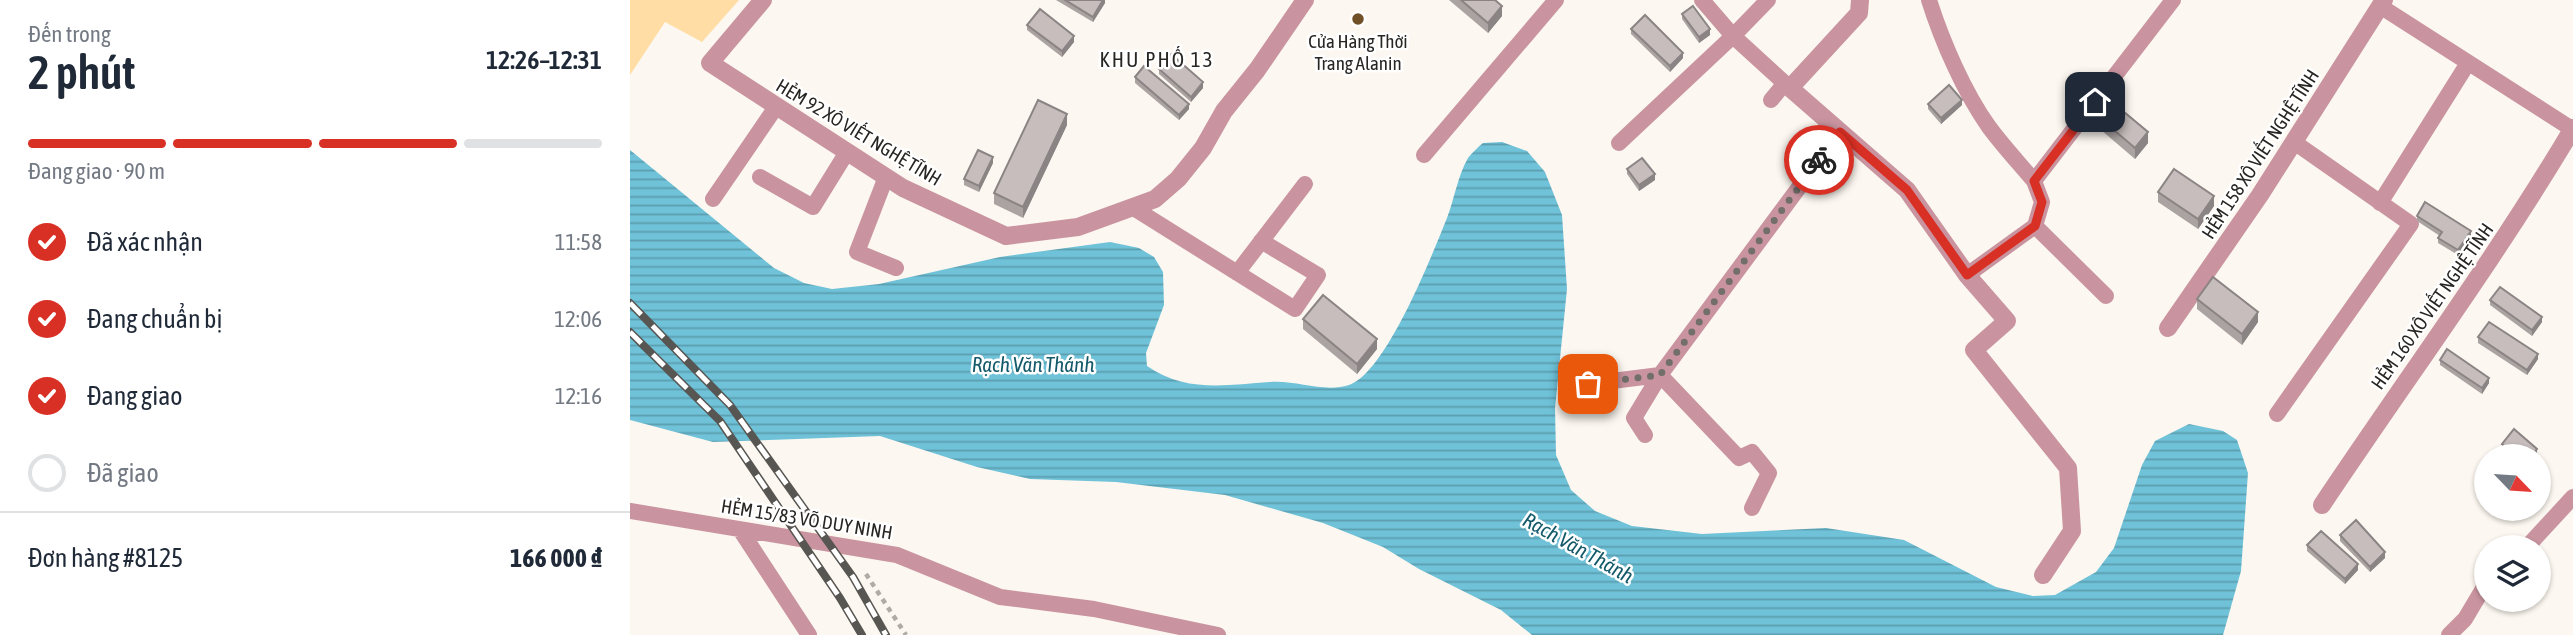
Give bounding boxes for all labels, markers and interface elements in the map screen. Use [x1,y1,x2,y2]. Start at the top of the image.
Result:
marker: Cửa Hàng Thời Trang Alanin [1350,11,1366,27]
text: Đến trong [28,21,111,47]
place label: Cửa Hàng Thời Trang Alanin [1308,30,1408,74]
text: 12:26–12:31 [486,45,602,75]
text: 2 phút [28,46,136,99]
district label: KHU PHỐ 13 [1099,46,1215,71]
street label: HẺM 158 XÔ VIẾT NGHỆ TĨNH [2196,65,2323,243]
pin [2065,72,2125,132]
street label: HẺM 92 XÔ VIẾT NGHỆ TĨNH [773,73,946,190]
icon: home [2076,83,2114,121]
courier [1784,125,1854,195]
icon: bike [1800,141,1838,179]
text: Đang giao · 90 m [28,158,165,184]
street label: HẺM 160 XÔ VIẾT NGHỆ TĨNH [2366,218,2498,393]
icon: check [28,223,66,261]
text: Đã xác nhận [87,227,203,257]
text: 11:58 [555,229,602,255]
icon: check [28,300,66,338]
text: Đang chuẩn bị [87,304,222,334]
text: 12:06 [554,306,602,332]
water label: Rạch Văn Thánh [972,352,1094,376]
pin [1558,354,1618,414]
icon: bag [1569,365,1607,403]
icon: check [28,377,66,415]
text: Đang giao [87,381,182,411]
text: 12:16 [555,383,602,409]
north arrow [2474,444,2552,522]
map controls [2474,444,2551,612]
text: Đã giao [87,458,159,488]
street label: HẺM 15/83 VÕ DUY NINH [720,495,894,543]
water label: Rạch Văn Thánh [1519,507,1638,587]
button: layers [2474,535,2551,612]
text: Đơn hàng #8125 [28,543,183,573]
text: 166 000 ₫ [510,543,602,573]

